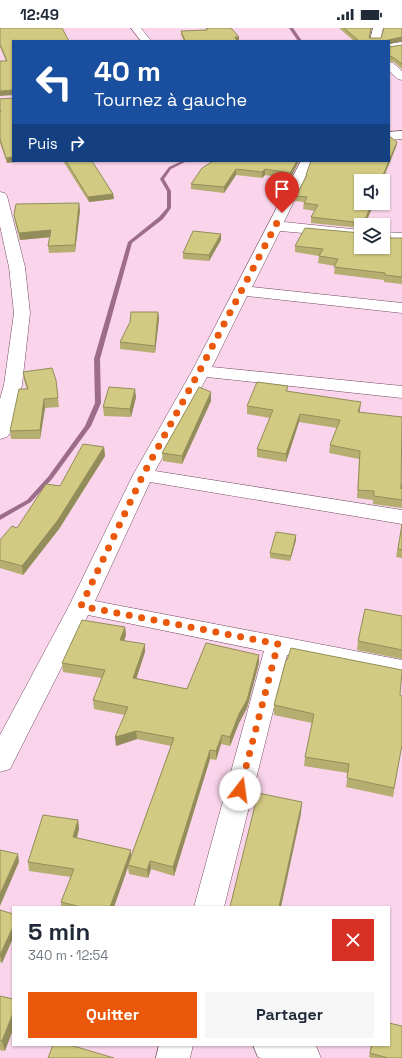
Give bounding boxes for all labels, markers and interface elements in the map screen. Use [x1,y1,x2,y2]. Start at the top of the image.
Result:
text: 12:49 [20,5,59,24]
text: 40 m [94,53,161,89]
icon: left [28,56,80,108]
text: Tournez à gauche [94,88,247,111]
icon: right [66,132,88,154]
text: Puis [28,134,58,153]
pin [265,172,299,213]
map controls [354,174,390,254]
button: sound [354,174,390,210]
icon: arrive [271,178,293,200]
button: layers [354,218,390,254]
position arrow [219,769,261,811]
text: 5 min [28,916,90,947]
button: close [332,919,374,961]
text: 340 m · 12:54 [28,947,108,964]
button: Quitter [28,992,197,1038]
button: Partager [205,992,374,1038]

